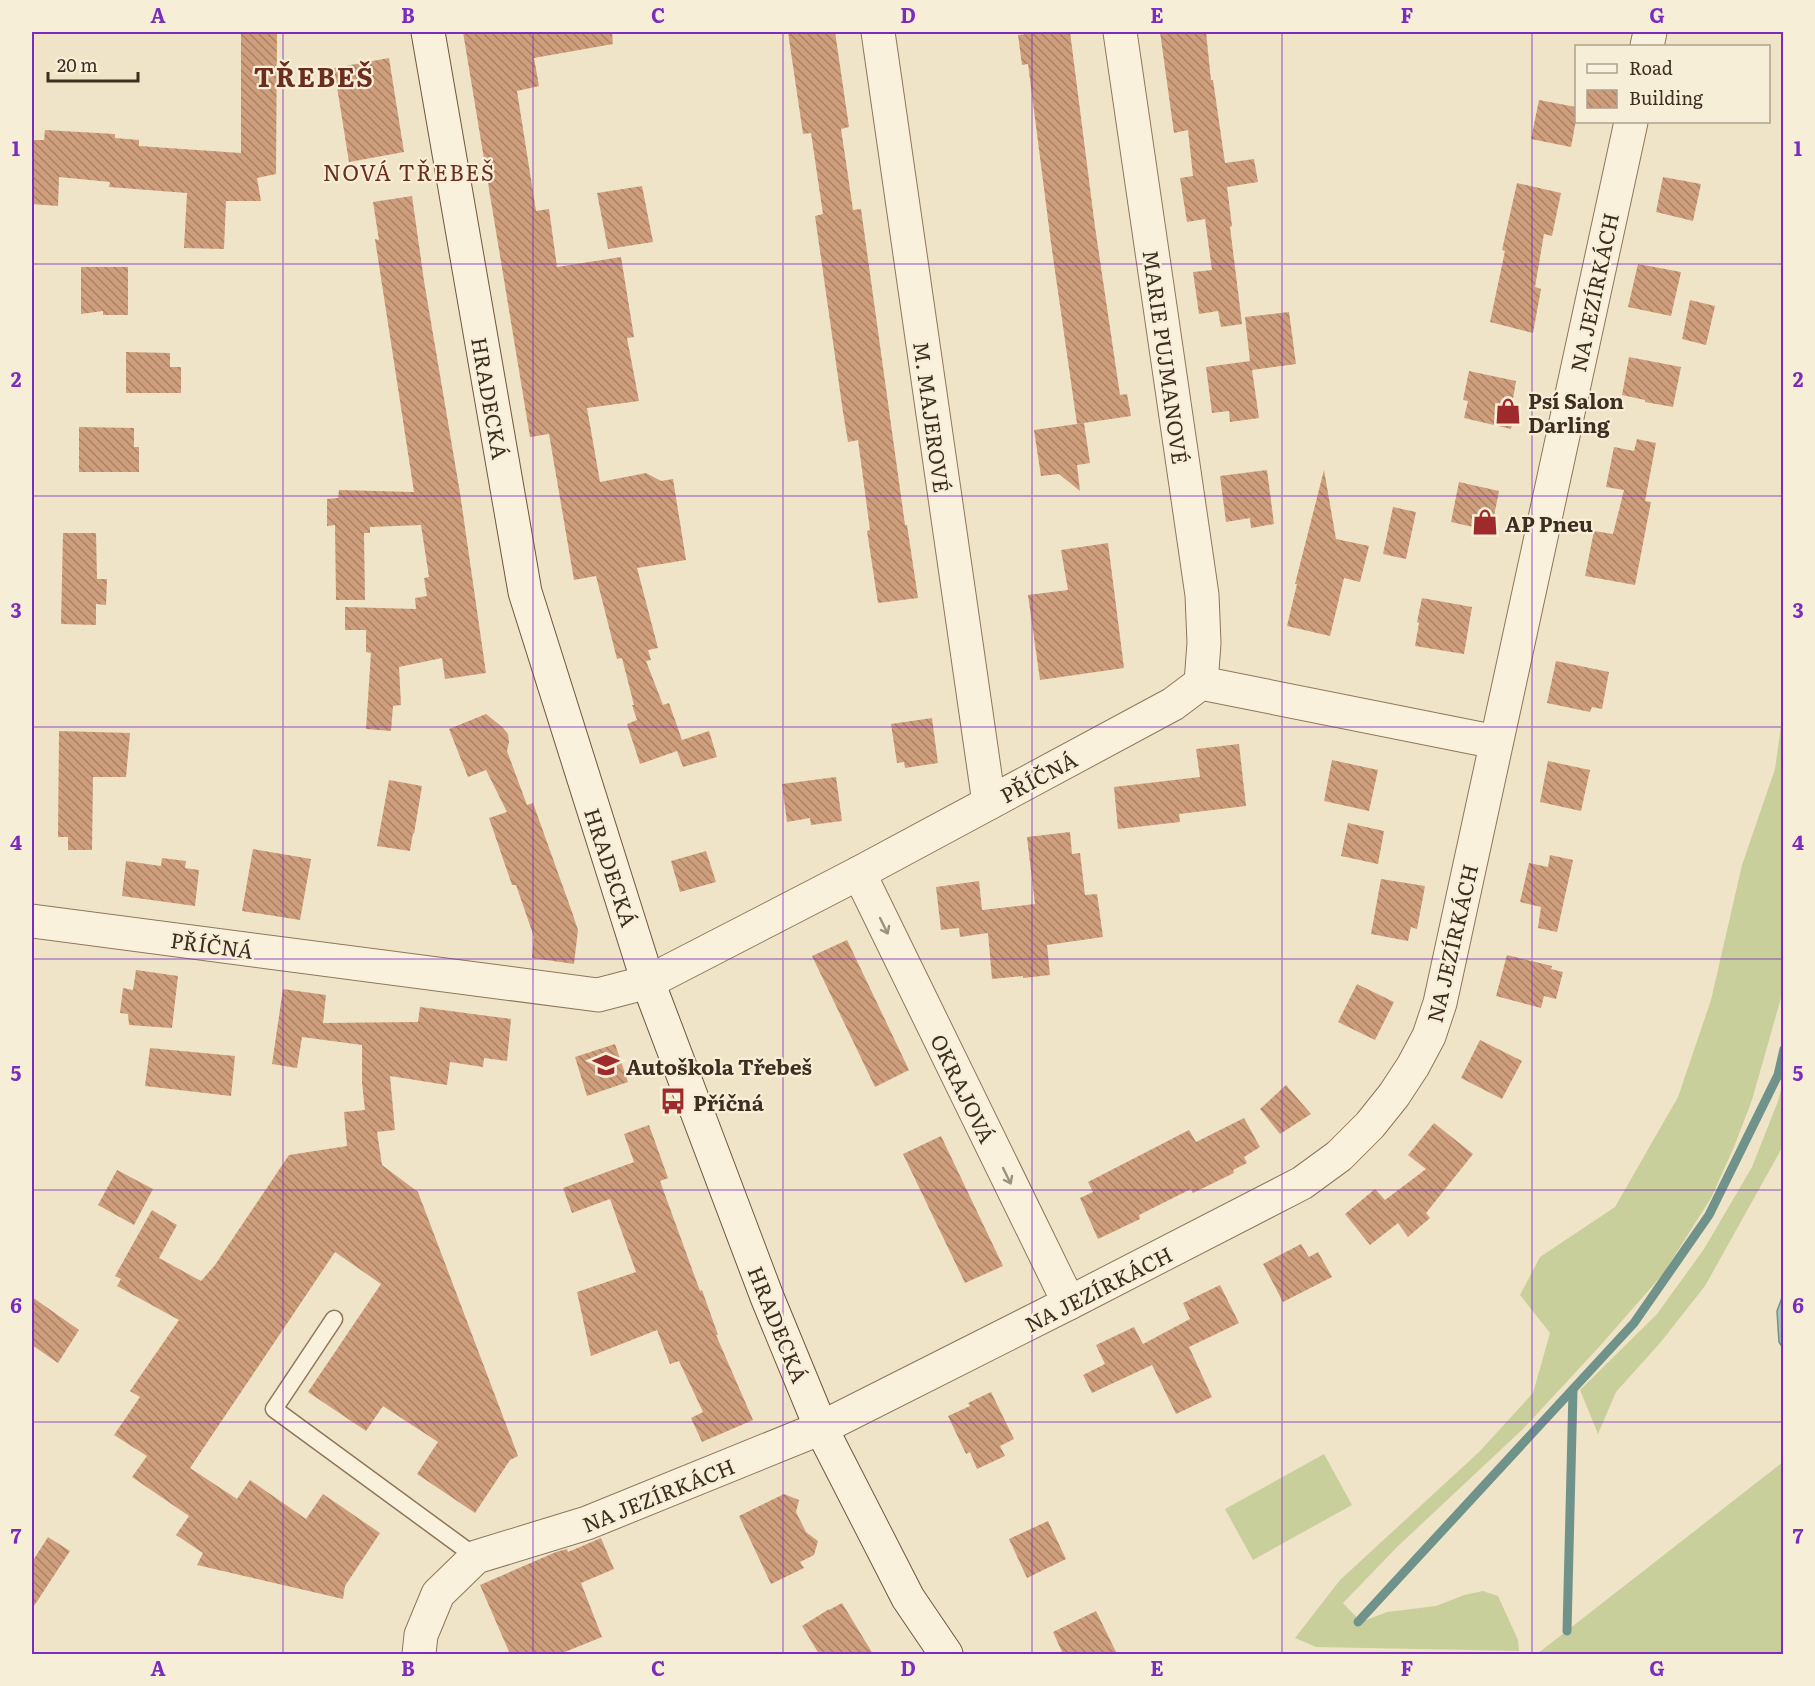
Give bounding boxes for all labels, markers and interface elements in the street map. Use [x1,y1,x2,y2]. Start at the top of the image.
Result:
text: A [150,0,166,29]
text: B [401,0,415,29]
text: C [651,0,665,29]
text: D [900,0,916,29]
text: E [1150,0,1164,29]
text: F [1401,0,1414,29]
text: G [1649,0,1665,29]
scale bar [48,45,138,83]
legend [1575,45,1770,123]
text: 20 m [57,51,98,78]
text: Road [1629,54,1673,81]
district label: TŘEBEŠ [254,55,374,95]
text: Building [1629,84,1704,111]
text: 1 [12,132,20,162]
text: 1 [1794,132,1802,162]
district label: NOVÁ TŘEBEŠ [323,155,495,188]
street label: NA JEZÍRKÁCH [1561,210,1625,374]
street label: MARIE PUJMANOVÉ [1137,248,1197,466]
street label: HRADECKÁ [465,334,517,462]
street label: M. MAJEROVÉ [907,339,959,495]
text: 2 [11,363,22,393]
text: 2 [1793,363,1804,393]
place label: Psí Salon Darling [1528,384,1624,439]
shop icon: Psí Salon Darling [1493,396,1523,426]
shop icon: AP Pneu [1470,507,1500,537]
place label: AP Pneu [1505,507,1593,538]
text: 3 [10,594,22,624]
text: 3 [1792,594,1804,624]
street label: PŘÍČNÁ [994,743,1082,809]
street label: HRADECKÁ [578,803,646,931]
text: 4 [10,826,22,856]
text: 4 [1792,826,1804,856]
street label: NA JEZÍRKÁCH [1418,861,1484,1025]
one-way arrow [879,916,891,934]
street label: PŘÍČNÁ [169,923,256,965]
street label: OKRAJOVÁ [924,1028,1004,1148]
school or university icon: Autoškola Třebeš [591,1050,621,1080]
place label: Autoškola Třebeš [626,1050,812,1081]
text: 5 [11,1057,22,1087]
text: 5 [1793,1057,1804,1087]
bus stop icon: Příčná [658,1086,688,1116]
place label: Příčná [693,1086,765,1117]
one-way arrow [1001,1167,1013,1185]
street label: NA JEZÍRKÁCH [1019,1237,1177,1339]
street label: HRADECKÁ [741,1261,817,1388]
text: 6 [10,1289,22,1319]
text: 6 [1792,1289,1804,1319]
street label: NA JEZÍRKÁCH [577,1449,739,1539]
text: 7 [11,1520,22,1550]
text: 7 [1793,1520,1804,1550]
text: A [150,1652,166,1682]
text: B [401,1652,415,1682]
text: C [651,1652,665,1682]
text: D [900,1652,916,1682]
text: E [1150,1652,1164,1682]
text: F [1401,1652,1414,1682]
text: G [1649,1652,1665,1682]

